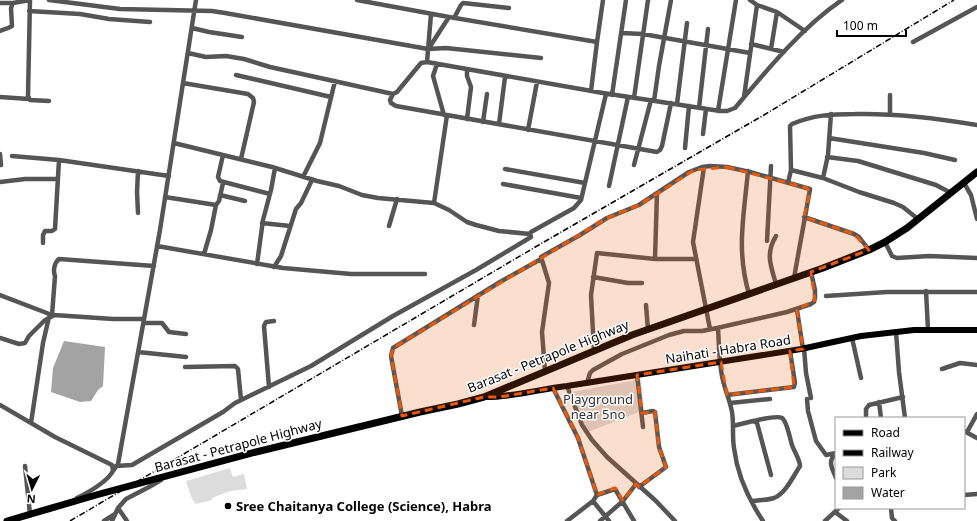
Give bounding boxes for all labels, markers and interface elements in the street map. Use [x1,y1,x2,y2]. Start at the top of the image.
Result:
scale bar [837,12,906,38]
text: 100 m [843,17,878,34]
street label: Barasat - Petrapole Highway [465,315,632,397]
street label: Naihati - Habra Road [664,330,792,368]
park label: Playground near 5no [563,390,633,423]
street label: Barasat - Petrapole Highway [152,414,324,476]
legend [835,417,965,509]
text: Road [871,424,900,441]
text: Railway [871,444,915,461]
text: Park [871,464,897,481]
north arrow [12,469,52,509]
text: Water [871,484,905,501]
text: N [26,492,36,507]
place label: Sree Chaitanya College (Science), Habra [236,497,492,515]
marker: Sree Chaitanya College (Science), Habra [223,501,233,511]

